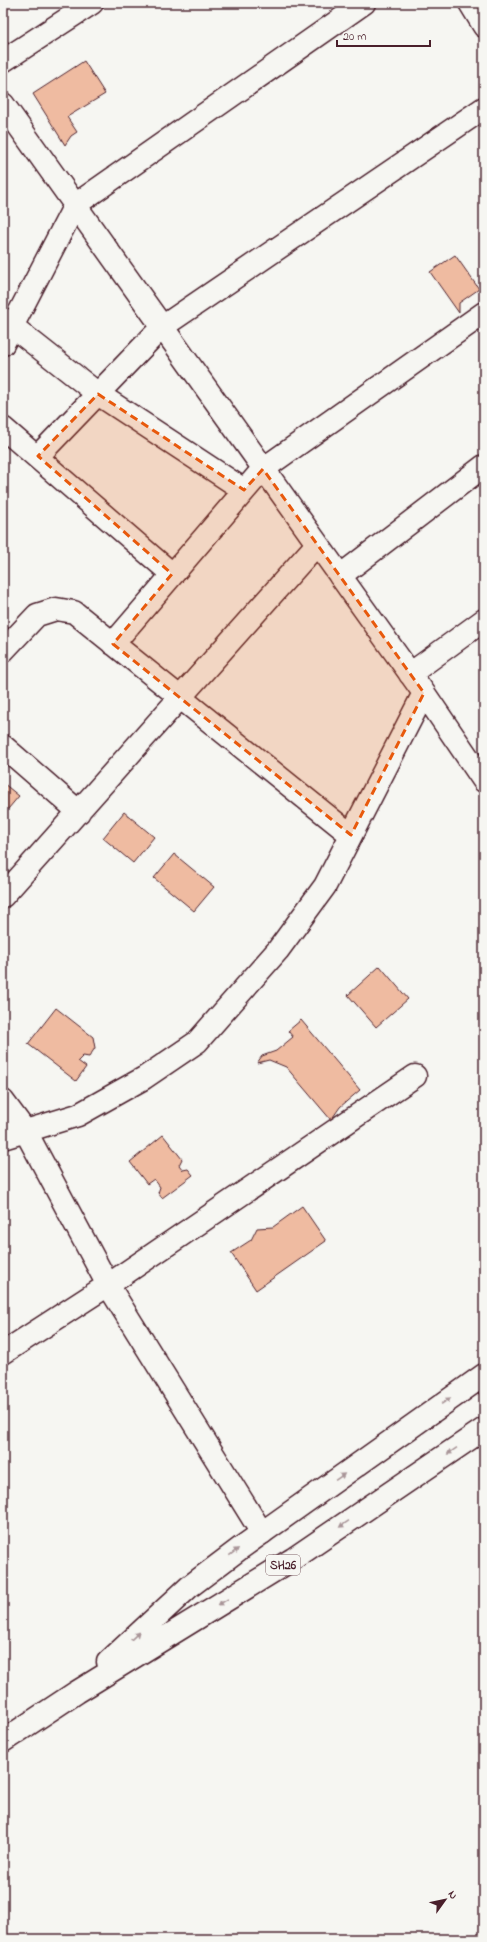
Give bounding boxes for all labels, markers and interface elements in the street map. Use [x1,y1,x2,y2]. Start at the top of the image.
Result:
scale bar [337,22,430,48]
text: 20 m [343,28,366,46]
one-way arrow [441,1397,452,1405]
one-way arrow [447,1447,457,1455]
one-way arrow [335,1473,346,1481]
one-way arrow [339,1520,350,1528]
one-way arrow [229,1548,240,1556]
road number: SH26 [266,1555,300,1575]
one-way arrow [217,1598,229,1605]
one-way arrow [130,1631,140,1640]
north arrow [425,1880,465,1920]
text: N [444,1888,461,1903]

